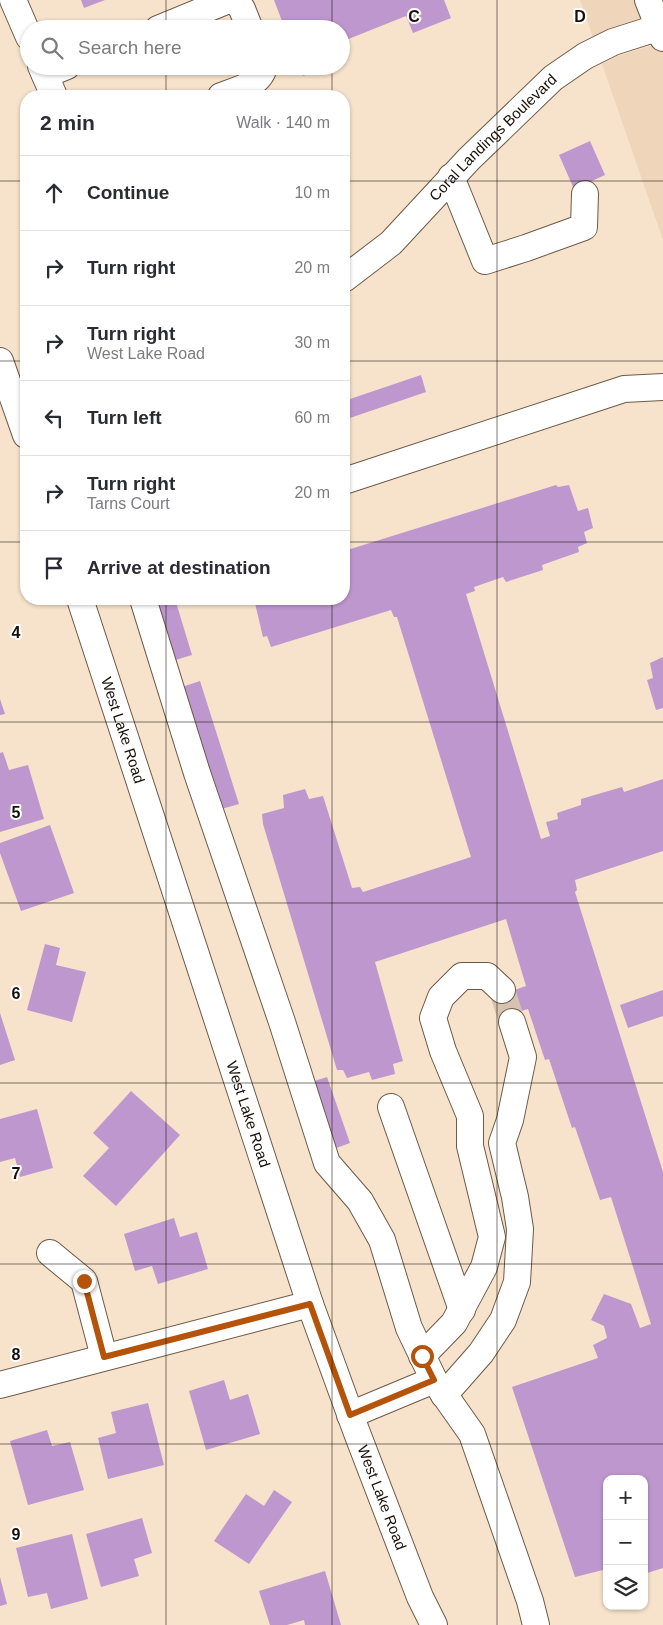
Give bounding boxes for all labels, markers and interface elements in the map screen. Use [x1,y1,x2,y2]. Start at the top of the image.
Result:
text: C [408,8,420,25]
text: D [574,8,586,25]
search box [20,20,350,75]
icon: search [38,34,66,62]
text: Search here [78,37,182,58]
street label: Coral Landings Boulevard [426,70,560,204]
text: 2 min [40,111,95,134]
text: Walk · 140 m [236,114,330,131]
icon: ahead [40,179,68,207]
text: Continue [87,182,169,203]
text: 10 m [294,184,330,201]
icon: right [40,254,68,282]
text: Turn right [87,257,175,278]
text: 20 m [294,259,330,276]
text: Turn right [87,323,175,344]
icon: right [40,329,68,357]
text: 30 m [294,334,330,351]
text: West Lake Road [87,345,205,362]
icon: left [40,404,68,432]
text: Turn left [87,407,162,428]
text: 60 m [294,409,330,426]
text: Turn right [87,473,175,494]
icon: right [40,479,68,507]
text: 20 m [294,484,330,501]
text: Tarns Court [87,495,170,512]
icon: arrive [40,554,68,582]
text: Arrive at destination [87,557,271,578]
text: 4 [12,624,21,641]
street label: West Lake Road [98,675,149,785]
text: 5 [12,804,21,821]
text: 6 [12,985,21,1002]
street label: West Lake Road [223,1059,274,1169]
text: 7 [12,1165,21,1182]
route end [73,1270,96,1293]
route start [411,1345,434,1368]
text: 8 [12,1346,21,1363]
street label: West Lake Road [354,1443,410,1552]
map controls [603,1475,648,1610]
button: + [603,1475,648,1520]
button: − [603,1520,648,1565]
text: 9 [12,1526,21,1543]
button: layers [603,1565,648,1610]

